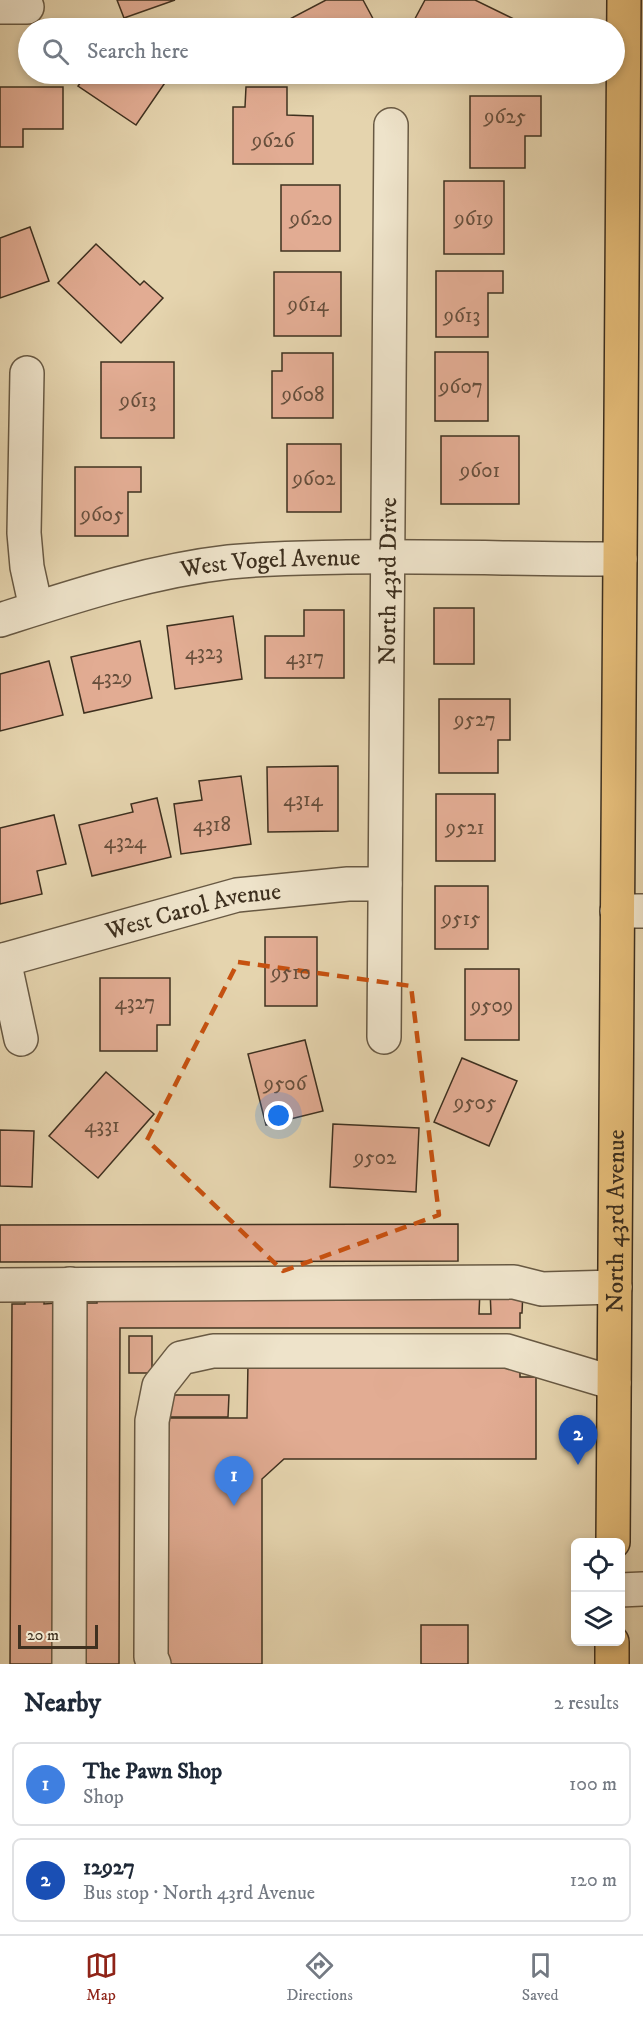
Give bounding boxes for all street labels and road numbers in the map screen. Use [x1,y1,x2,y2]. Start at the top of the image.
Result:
street label: North 43rd Drive [373,497,404,665]
street label: West Vogel Avenue [177,543,361,585]
street label: West Carol Avenue [101,877,282,947]
street label: North 43rd Avenue [601,1129,632,1313]

